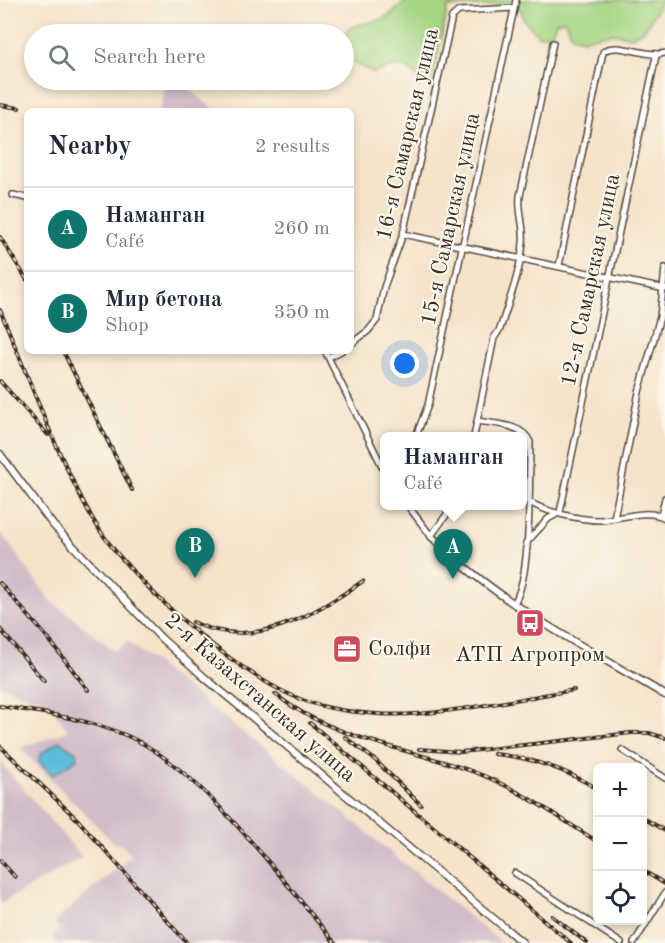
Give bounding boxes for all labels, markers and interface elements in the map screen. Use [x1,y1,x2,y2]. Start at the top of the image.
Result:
search box [24,24,354,90]
street label: 16-я Самарская улица [373,26,443,242]
icon: search [45,41,78,74]
text: Search here [93,46,206,68]
street label: 15-я Самарская улица [418,110,484,328]
text: Nearby [48,134,132,160]
text: 2 results [255,137,330,157]
street label: 12-я Самарская улица [558,171,624,389]
text: Наманган [105,205,205,227]
text: A [60,219,75,239]
text: 260 m [274,219,330,239]
text: Café [105,232,144,252]
text: Мир бетона [105,289,222,311]
text: B [60,303,75,323]
text: 350 m [274,303,330,323]
text: Shop [105,316,149,336]
your location [390,349,419,378]
popup [380,432,527,510]
text: Наманган [403,447,504,469]
text: Café [403,474,442,494]
pin: B [176,528,214,578]
pin: A [434,530,472,579]
bus stop icon: АТП Агропром [514,607,546,639]
street label: 2-я Казахстанская улица [160,609,360,787]
office icon: Солфи [331,633,363,665]
place label: Солфи [368,638,431,660]
place label: АТП Агропром [455,644,605,666]
map controls [593,763,647,925]
button: + [593,763,647,817]
button: − [593,817,647,871]
button: locate [593,871,647,925]

